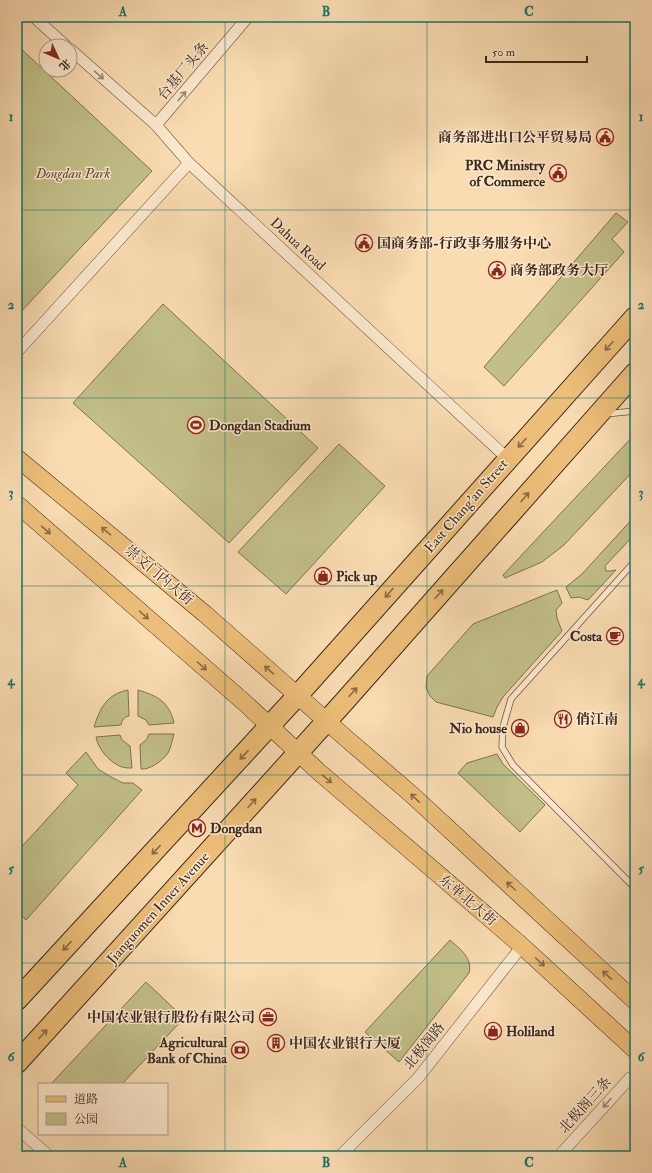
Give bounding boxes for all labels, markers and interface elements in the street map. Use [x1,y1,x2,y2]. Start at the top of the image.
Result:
text: A [118,4,128,20]
text: B [322,4,330,20]
text: C [524,4,534,20]
north arrow [38,38,78,78]
scale bar [486,38,587,64]
street label: 台基厂头条 [154,39,212,103]
text: 50 m [492,45,516,60]
text: 北 [56,56,73,73]
one-way arrow [94,70,104,80]
one-way arrow [177,90,186,101]
text: 1 [9,109,14,125]
text: 1 [639,109,644,125]
public building icon: 商务部进出口公平贸易局 [595,127,615,147]
place label: 商务部进出口公平贸易局 [438,129,592,146]
place label: PRC Ministry of Commerce [465,157,546,190]
public building icon: PRC Ministry of Commerce [548,163,568,183]
park label: Dongdan Park [35,165,111,182]
street label: Dahua Road [267,214,329,274]
public building icon: 国商务部-行政事务服务中心 [354,233,374,253]
place label: 国商务部-行政事务服务中心 [377,235,551,252]
public building icon: 商务部政务大厅 [487,260,507,280]
place label: 商务部政务大厅 [510,262,608,279]
text: 2 [8,297,15,313]
text: 2 [638,297,645,313]
one-way arrow [604,341,614,351]
sports icon: Dongdan Stadium [186,415,206,435]
place label: Dongdan Stadium [209,417,311,435]
one-way arrow [518,437,527,448]
street label: East Chang'an Street [421,455,512,556]
text: 3 [9,485,14,501]
text: 3 [639,485,644,501]
one-way arrow [520,492,530,502]
one-way arrow [41,525,52,534]
one-way arrow [101,526,112,535]
street label: 崇文门内大街 [121,541,197,609]
shop icon: Pick up [313,566,333,586]
place label: Pick up [336,568,377,586]
one-way arrow [385,587,394,598]
one-way arrow [434,589,443,600]
one-way arrow [139,610,149,619]
cafe icon: Costa [605,626,625,646]
place label: Costa [570,628,603,645]
one-way arrow [197,661,208,670]
one-way arrow [264,665,274,674]
text: 4 [6,673,15,689]
text: 4 [636,673,645,689]
one-way arrow [348,686,357,697]
restaurant icon: 俏江南 [553,709,573,729]
place label: 俏江南 [576,711,618,728]
shop icon: Nio house [510,718,530,738]
place label: Nio house [448,720,507,737]
one-way arrow [239,750,249,760]
one-way arrow [321,774,332,783]
one-way arrow [410,794,421,803]
one-way arrow [248,798,257,808]
metro station icon: Dongdan [187,818,207,838]
place label: Dongdan [210,820,263,838]
one-way arrow [151,845,160,855]
street label: Jianguomen Inner Avenue [103,848,213,968]
text: 5 [8,861,14,877]
text: 5 [638,861,644,877]
street label: 东单北大街 [436,871,500,929]
one-way arrow [506,882,516,891]
one-way arrow [63,940,72,951]
one-way arrow [535,958,545,967]
one-way arrow [601,970,612,979]
office icon: 中国农业银行股份有限公司 [258,1007,278,1027]
place label: 中国农业银行股份有限公司 [87,1009,255,1026]
street label: 北极阁路 [400,1019,448,1073]
shop icon: Holiland [483,1021,503,1041]
place label: Holiland [506,1023,555,1040]
one-way arrow [38,1030,47,1040]
building icon: 中国农业银行大厦 [266,1033,286,1053]
place label: Agricultural Bank of China [147,1034,228,1067]
place label: 中国农业银行大厦 [289,1035,401,1052]
bank icon: Agricultural Bank of China [230,1040,250,1060]
text: 6 [8,1049,16,1065]
text: 6 [638,1049,646,1065]
street label: 北极阁三条 [555,1073,615,1137]
legend [38,1083,168,1135]
text: 道路 [74,1092,98,1107]
one-way arrow [603,1098,612,1108]
text: 公园 [74,1112,98,1127]
text: A [118,1155,128,1171]
text: B [322,1155,330,1171]
text: C [524,1155,534,1171]

